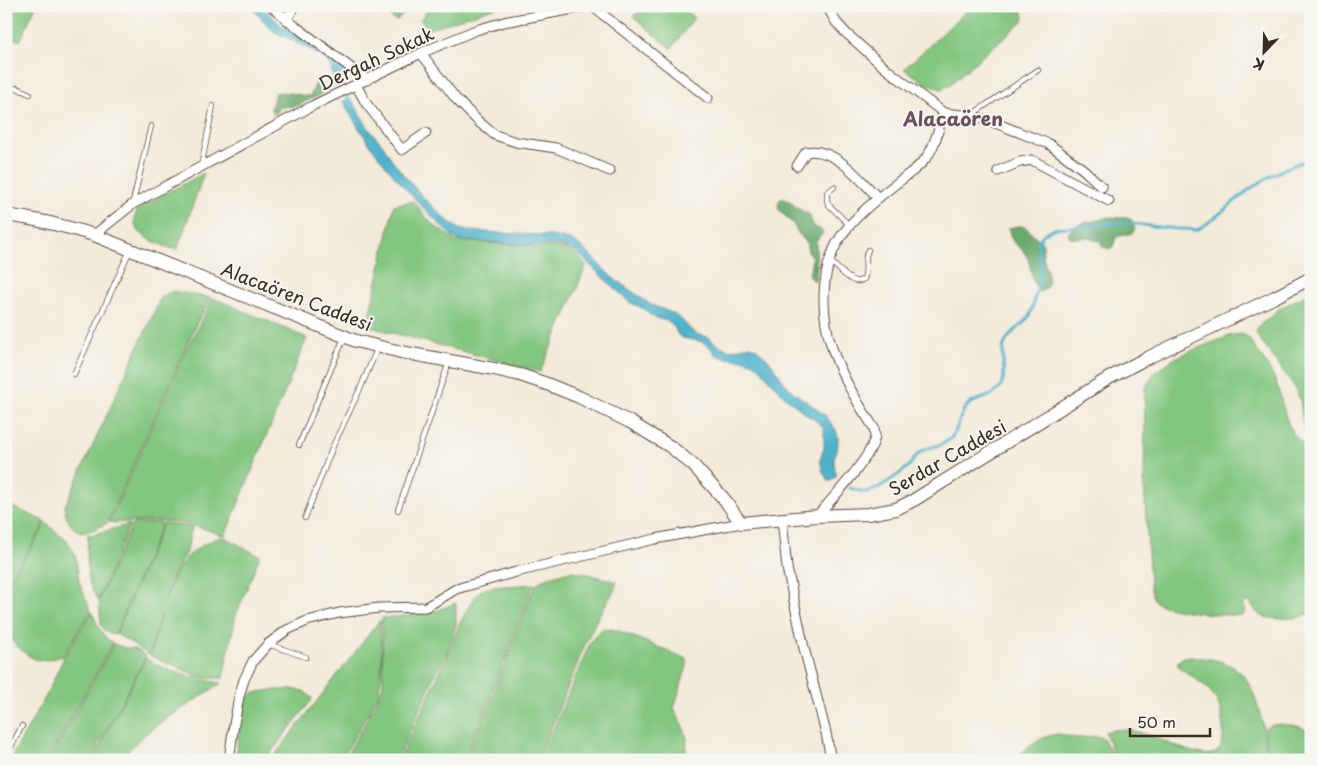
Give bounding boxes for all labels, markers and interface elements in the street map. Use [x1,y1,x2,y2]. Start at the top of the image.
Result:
street label: Dergah Sokak [314,19,438,97]
north arrow [1240,28,1290,78]
text: K [1250,53,1268,76]
district label: Alacaören [902,104,1003,132]
street label: Alacaören Caddesi [218,255,376,337]
street label: Serdar Caddesi [883,412,1011,502]
scale bar [1130,706,1210,738]
text: 50 m [1137,710,1176,733]

